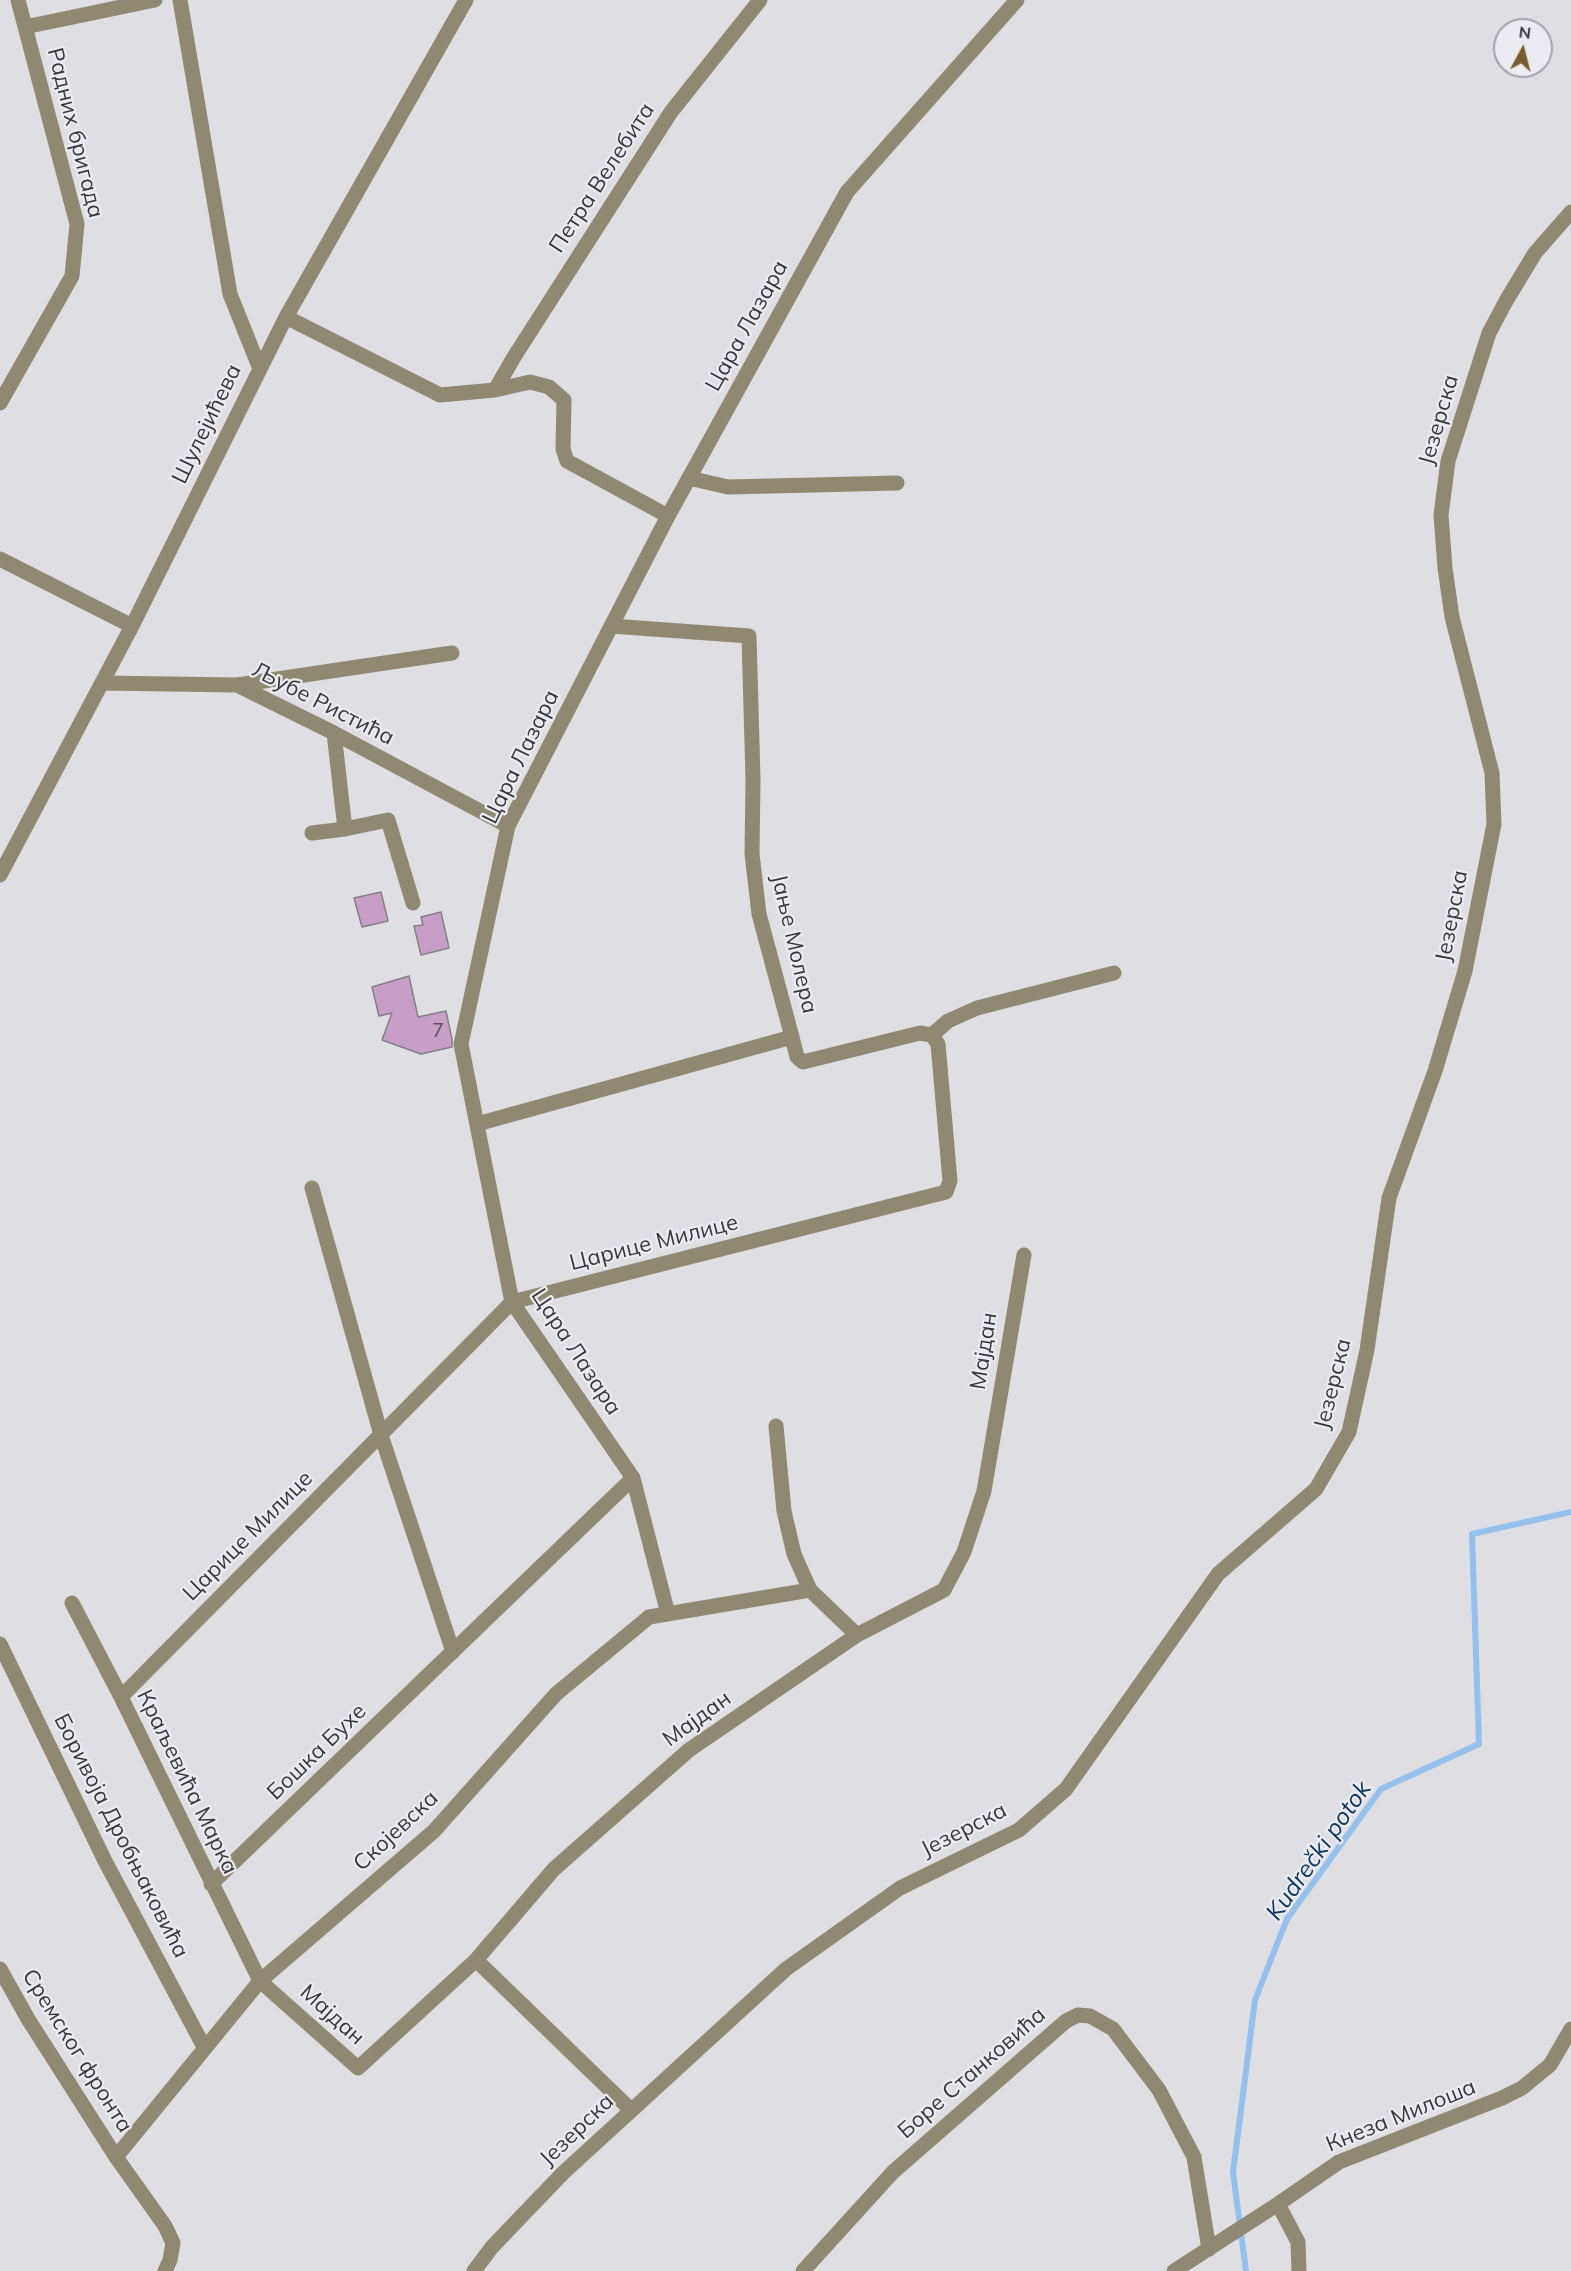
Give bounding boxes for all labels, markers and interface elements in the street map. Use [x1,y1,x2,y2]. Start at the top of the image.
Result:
north arrow [1493,18,1553,78]
text: N [1518,21,1532,43]
street label: Радних бригада [41,45,109,221]
street label: Петра Велебита [544,98,660,258]
street label: Цара Лазара [700,256,794,396]
street label: Шулејићева [167,360,247,488]
street label: Језерска [1414,372,1464,468]
street label: Љубе Ристића [247,657,399,751]
street label: Цара Лазара [477,686,565,828]
street label: Језерска [1430,868,1474,964]
street label: Јање Молера [765,872,823,1016]
house number: 7 [432,1019,444,1043]
street label: Царице Милице [567,1209,741,1277]
street label: Цара Лазара [525,1284,627,1420]
street label: Мајдан [965,1311,1003,1391]
street label: Језерска [1309,1336,1357,1432]
street label: Царице Милице [178,1466,318,1606]
street label: Мајдан [658,1685,736,1753]
street label: Краљевића Марка [131,1686,243,1878]
street label: Бошка Бухе [262,1698,372,1806]
street label: Боривоја Дробњаковића [48,1710,194,1962]
water label: Kudrečki potok [1260,1776,1378,1926]
street label: Скојевска [348,1785,444,1877]
street label: Језерска [917,1797,1011,1863]
street label: Сремског фронта [16,1965,138,2137]
street label: Мајдан [294,1979,370,2051]
street label: Боре Станковића [893,2002,1051,2144]
street label: Кнеза Милоша [1322,2074,1480,2158]
street label: Језерска [535,2088,619,2172]

